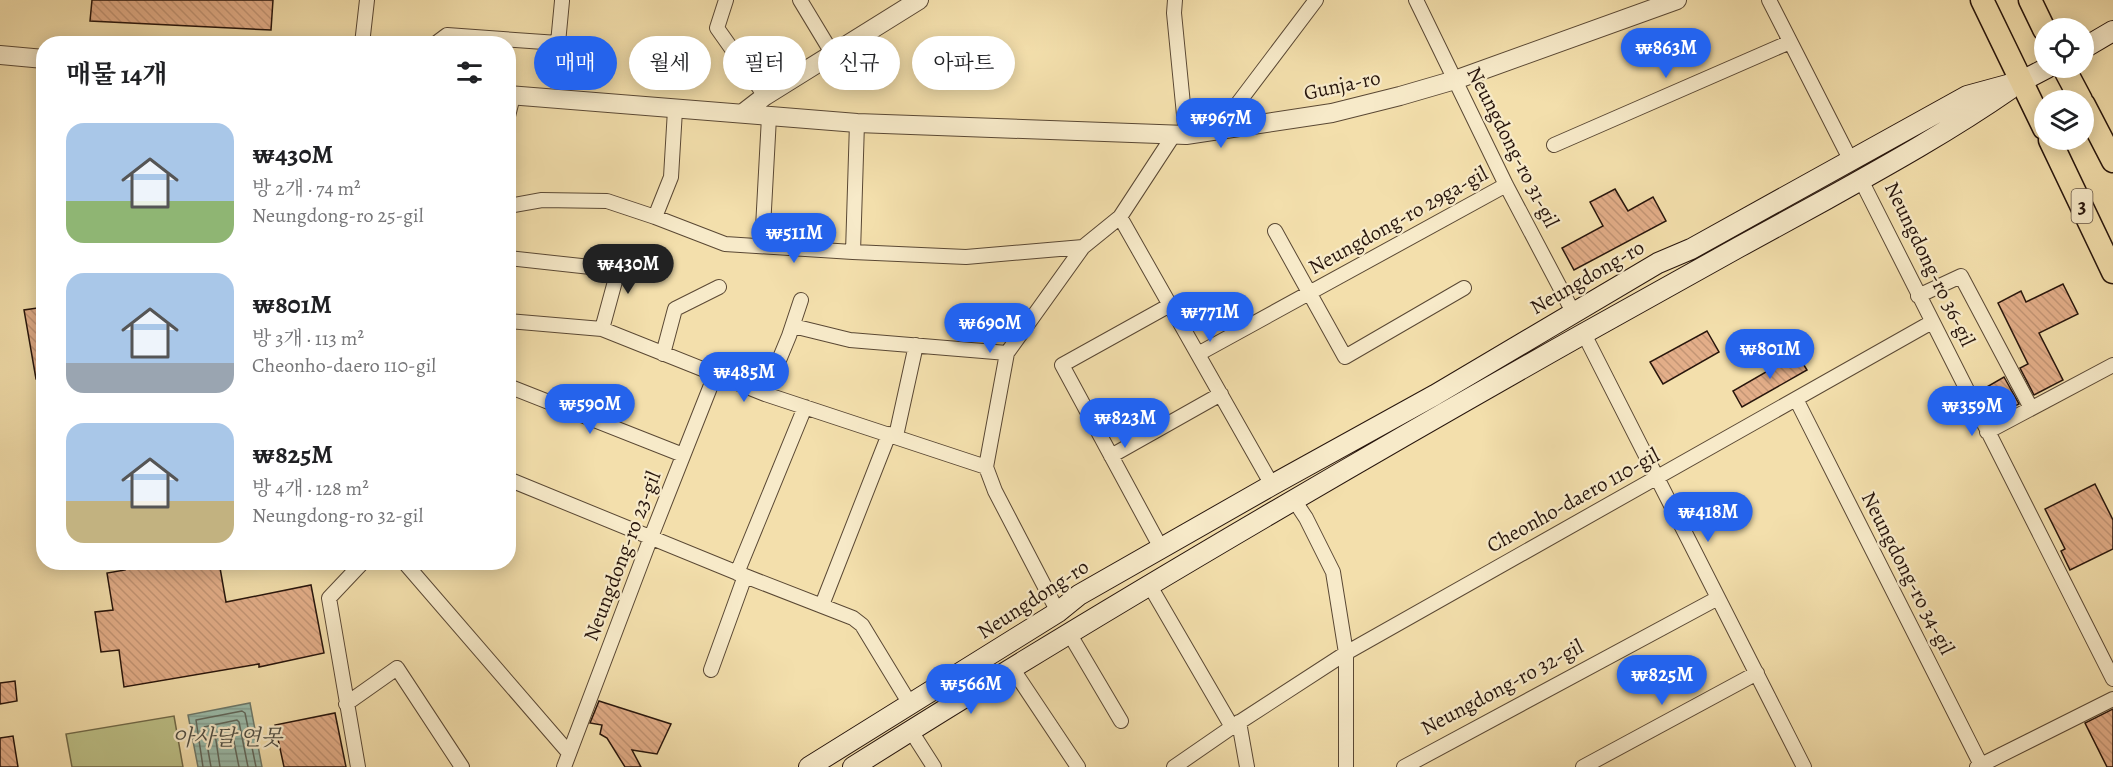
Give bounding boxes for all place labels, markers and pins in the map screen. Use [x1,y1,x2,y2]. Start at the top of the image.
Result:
pin: ₩863M [1624,28,1708,79]
pin: ₩967M [1179,98,1263,149]
pin: ₩511M [752,213,836,264]
pin: ₩430M [586,244,670,295]
pin: ₩771M [1168,292,1252,343]
pin: ₩690M [948,303,1032,354]
pin: ₩801M [1728,329,1812,380]
pin: ₩485M [702,352,786,403]
pin: ₩590M [548,384,632,435]
pin: ₩359M [1930,386,2014,437]
pin: ₩823M [1083,398,1167,449]
pin: ₩418M [1666,492,1750,543]
pin: ₩825M [1620,655,1704,706]
pin: ₩566M [929,664,1013,715]

